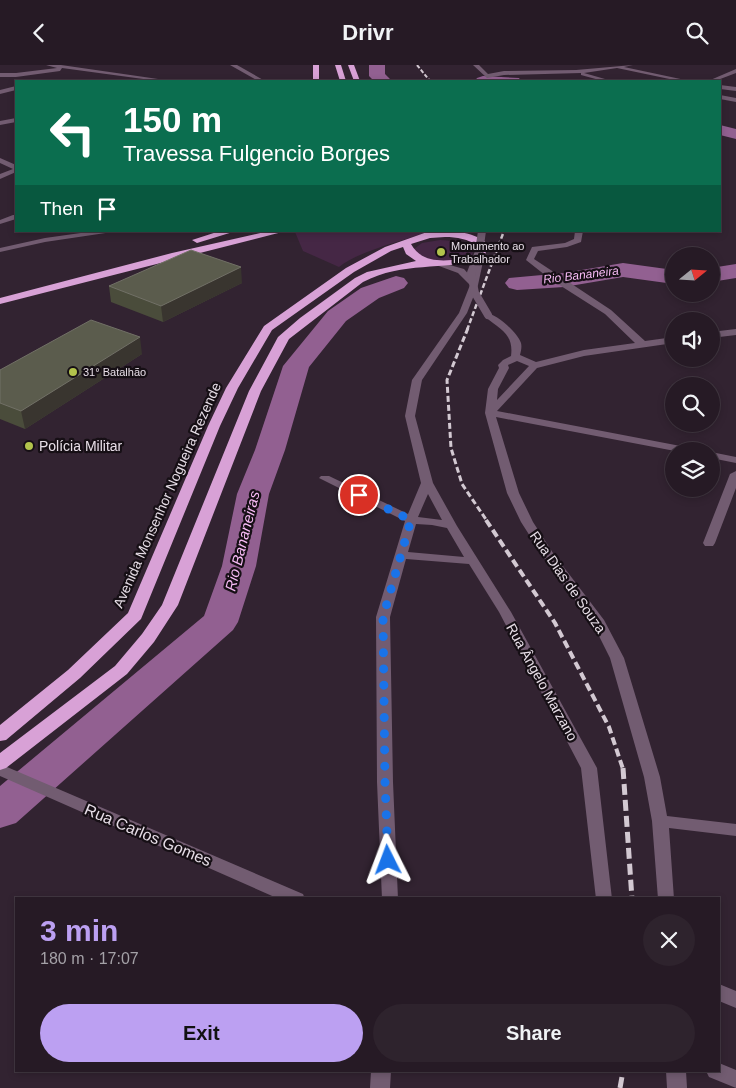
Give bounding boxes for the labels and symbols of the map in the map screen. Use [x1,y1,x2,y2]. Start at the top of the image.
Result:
place label: Monumento ao Trabalhador [451,240,524,265]
marker: Monumento ao Trabalhador [435,246,447,258]
north arrow [665,247,720,303]
water label: Rio Bananeira [542,263,620,287]
marker: 31° Batalhão [67,366,79,378]
place label: 31° Batalhão [83,366,146,378]
street label: Avenida Monsenhor Nogueira Rezende [110,380,224,610]
place label: Polícia Militar [39,438,123,454]
marker: Polícia Militar [23,440,35,452]
pin [338,474,380,516]
water label: Rio Bananeiras [221,489,263,593]
street label: Rua Dias de Souza [527,528,609,636]
street label: Rua Ângelo Marzano [503,621,581,744]
street label: Rua Carlos Gomes [82,801,214,869]
position arrow [361,833,413,885]

